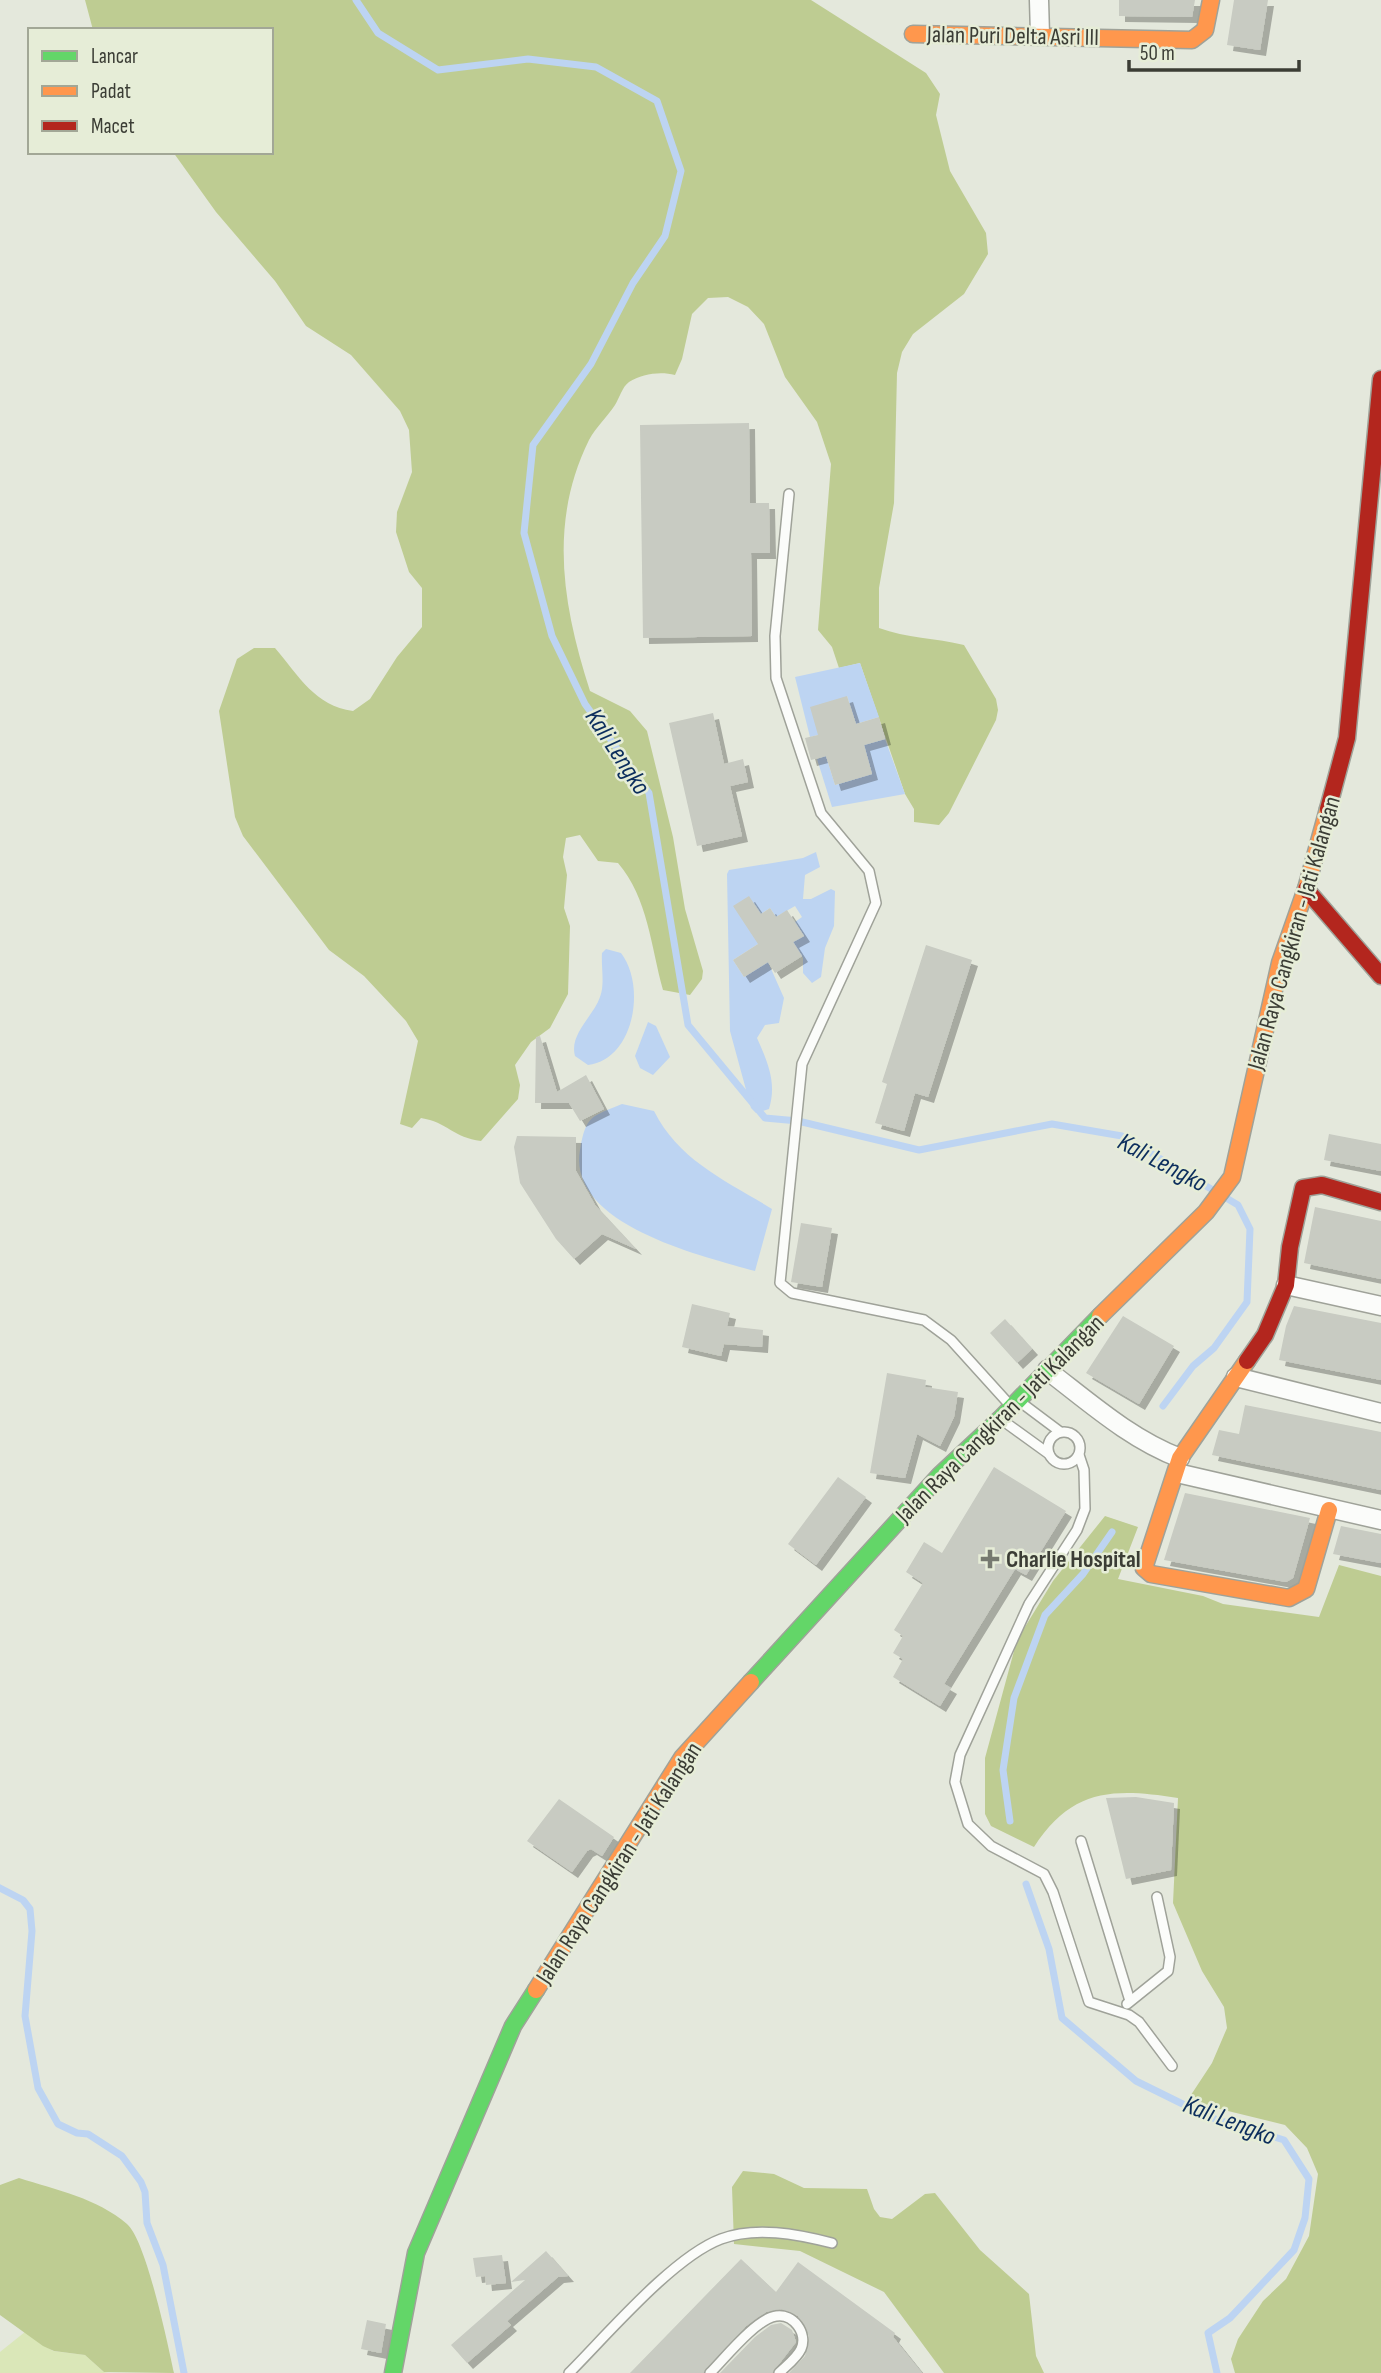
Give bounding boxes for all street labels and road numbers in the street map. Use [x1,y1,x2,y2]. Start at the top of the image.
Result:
street label: Jalan Puri Delta Asri III [926,20,1099,52]
street label: Jalan Raya Cangkiran - Jati Kalangan [1241,793,1347,1074]
street label: Jalan Raya Cangkiran - Jati Kalangan [889,1309,1110,1530]
street label: Jalan Raya Cangkiran - Jati Kalangan [529,1737,708,1990]

